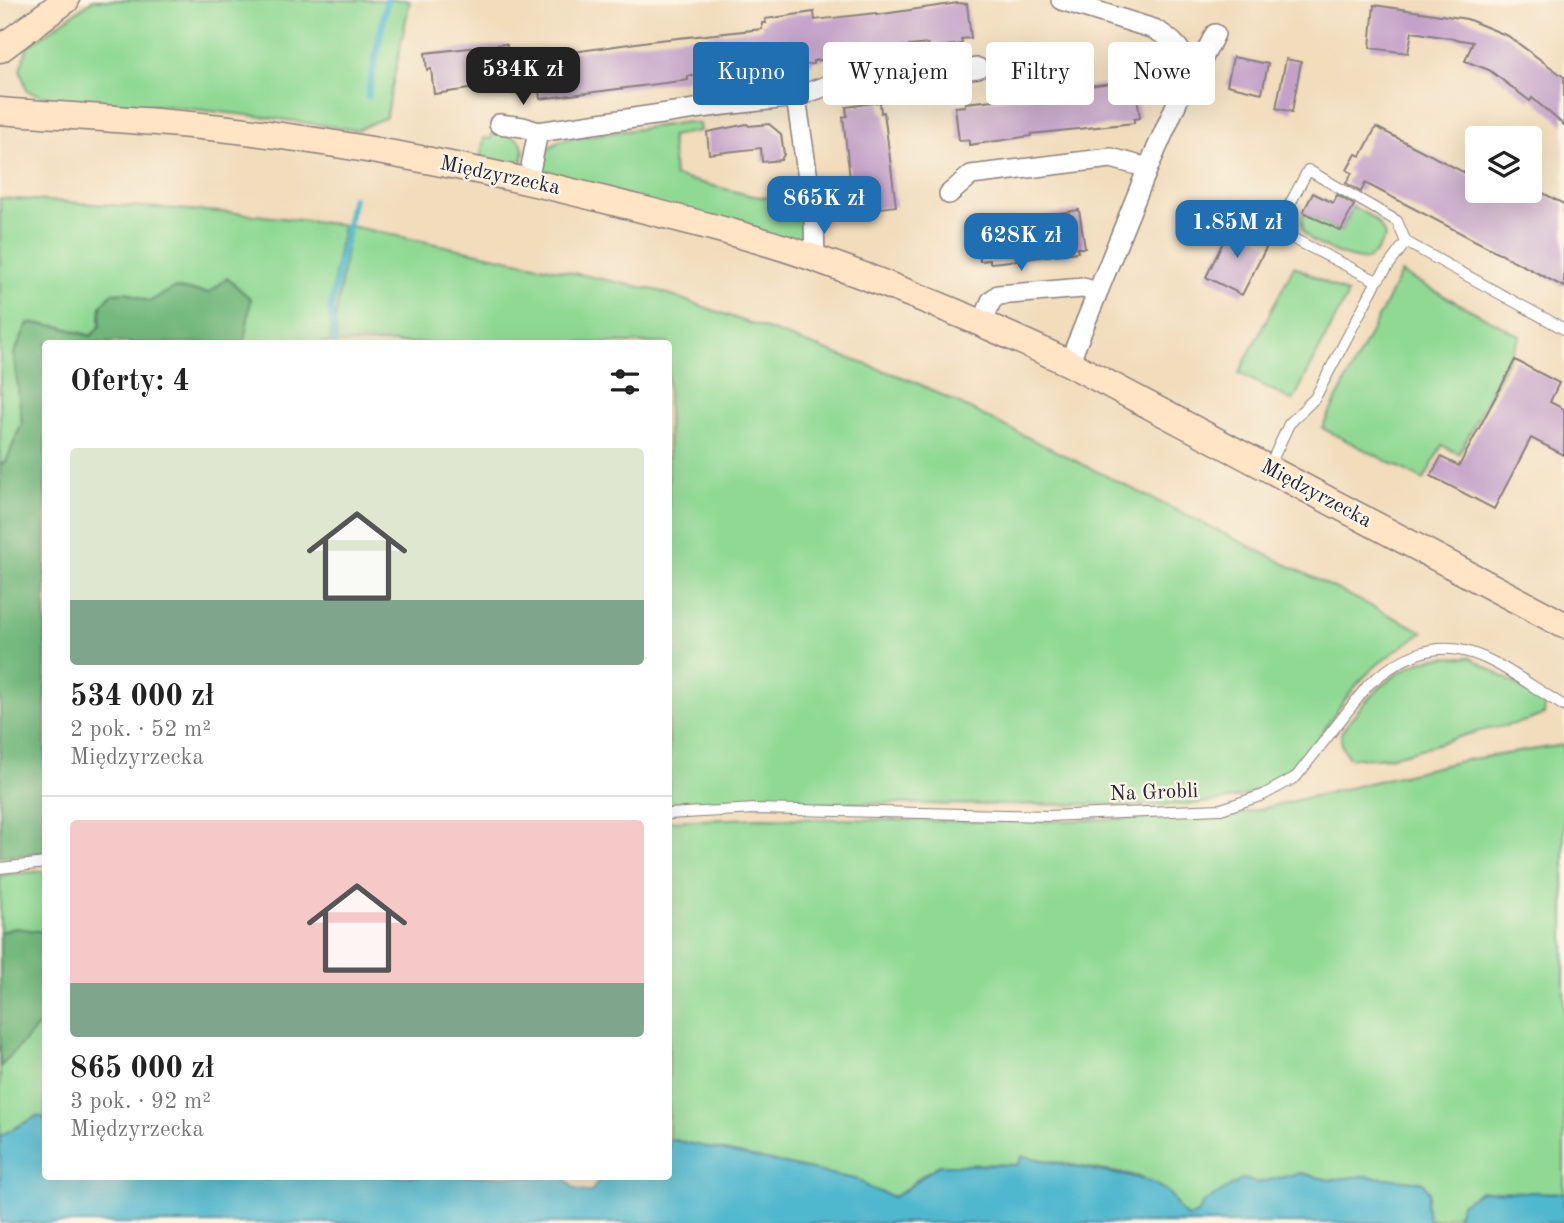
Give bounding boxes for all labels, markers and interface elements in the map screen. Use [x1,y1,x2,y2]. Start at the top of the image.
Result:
chip: Kupno [693,42,809,105]
chip: Wynajem [823,42,972,105]
chip: Filtry [986,42,1094,105]
chip: Nowe [1108,42,1215,105]
pin: 534K zł [458,48,588,107]
text: 534K zł [482,58,564,81]
map controls [1465,126,1542,203]
button: layers [1465,126,1542,203]
street label: Międzyrzecka [438,153,562,199]
pin: 865K zł [759,176,889,236]
text: 865K zł [783,187,865,210]
pin: 1.85M zł [1165,201,1309,260]
text: 1.85M zł [1191,211,1283,234]
pin: 628K zł [956,214,1086,273]
text: 628K zł [980,224,1062,247]
icon: filters [606,363,644,401]
text: Oferty: 4 [70,367,190,397]
street label: Międzyrzecka [1257,456,1375,532]
icon: home [294,493,420,619]
text: 534 000 zł [70,682,214,712]
text: 2 pok. · 52 m² [70,718,211,741]
text: Międzyrzecka [70,746,204,769]
street label: Na Grobli [1109,781,1199,805]
icon: home [294,865,420,991]
text: 865 000 zł [70,1054,214,1084]
text: 3 pok. · 92 m² [70,1090,211,1113]
text: Międzyrzecka [70,1118,204,1141]

